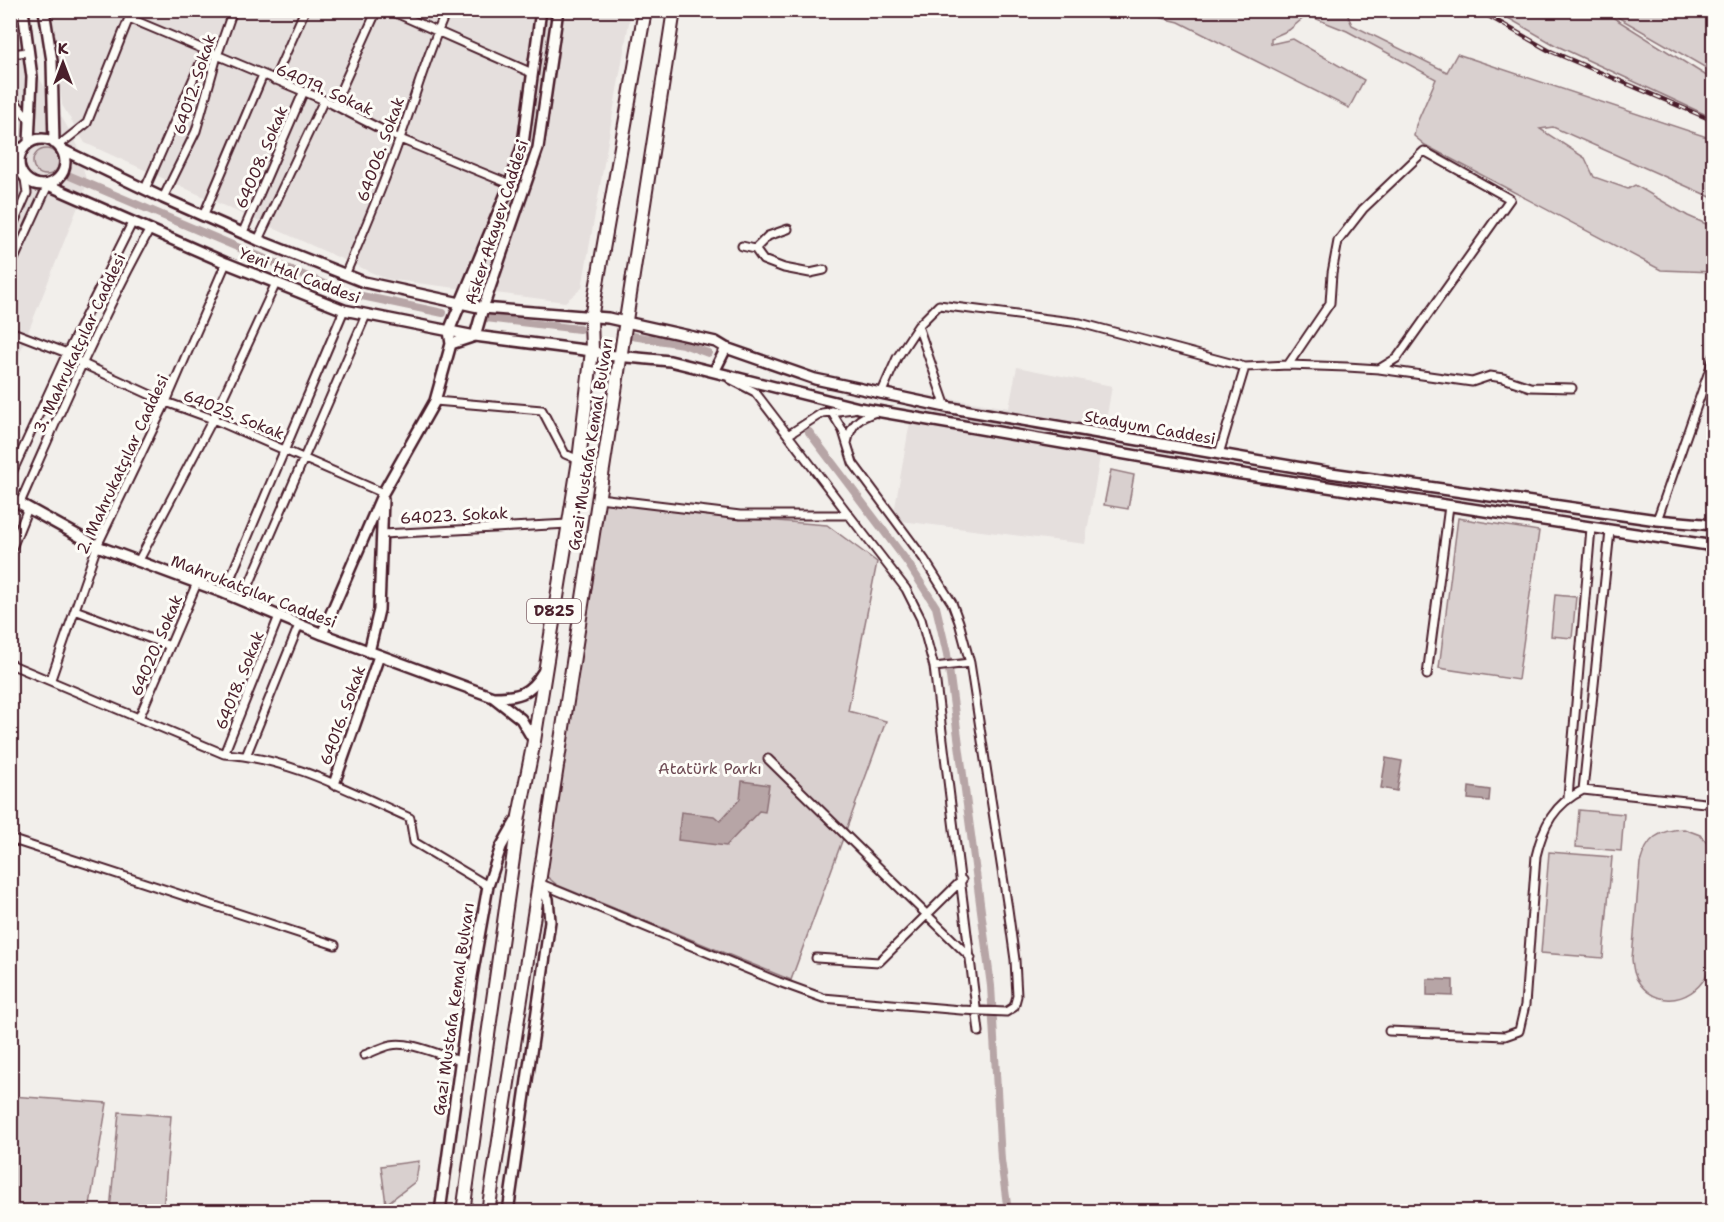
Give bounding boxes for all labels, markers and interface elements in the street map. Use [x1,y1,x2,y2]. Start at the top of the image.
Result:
street label: 64012. Sokak [168,31,221,137]
north arrow [33,33,93,93]
text: K [58,38,69,59]
street label: 64019. Sokak [273,59,377,120]
street label: 64006. Sokak [352,94,409,204]
street label: 64008. Sokak [230,103,293,212]
street label: Asker Akayev Caddesi [460,137,533,307]
street label: Yeni Hal Caddesi [236,243,364,308]
street label: 3. Mahrukatçılar Caddesi [29,250,130,436]
street label: Gazi Mustafa Kemal Bulvarı [563,336,618,552]
street label: 2. Mahrukatçılar Caddesi [72,371,173,558]
street label: 64025. Sokak [180,385,288,444]
street label: Stadyum Caddesi [1083,406,1217,449]
street label: 64023. Sokak [399,502,509,529]
street label: Mahrukatçılar Caddesi [168,550,340,633]
street label: 64020. Sokak [126,591,187,699]
road number: D825 [527,599,581,623]
street label: 64018. Sokak [210,628,269,733]
street label: 64016. Sokak [315,662,370,768]
park label: Atatürk Parkı [658,758,762,779]
street label: Gazi Mustafa Kemal Bulvarı [428,901,479,1117]

